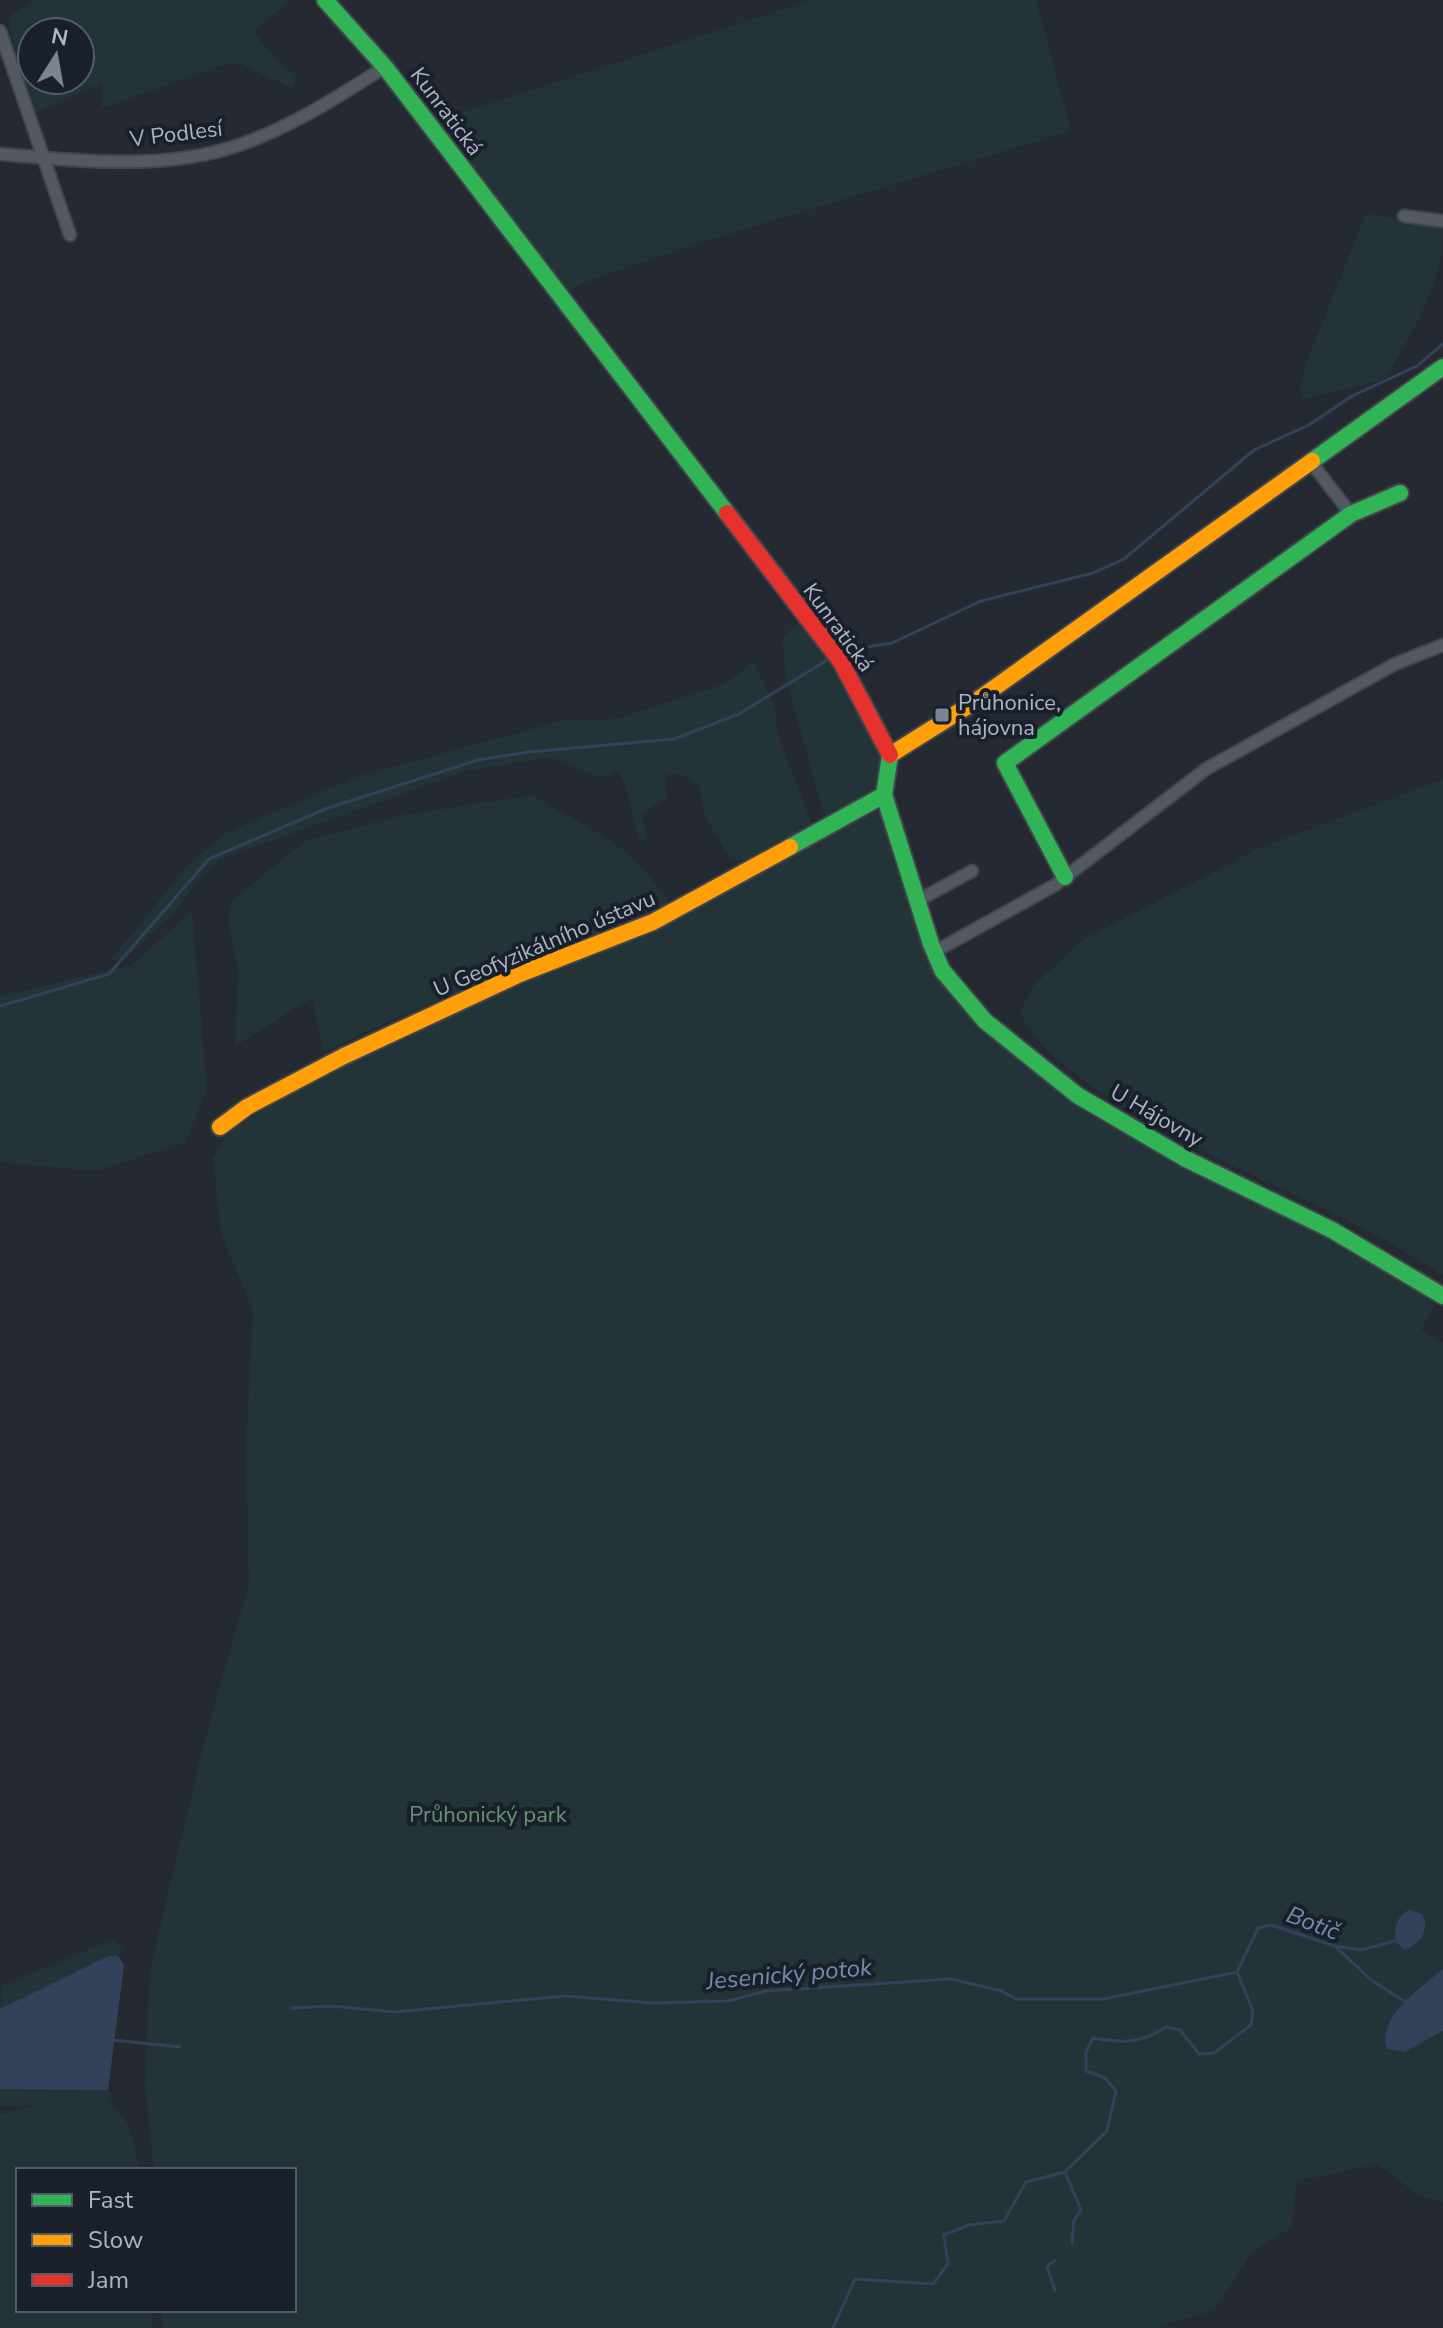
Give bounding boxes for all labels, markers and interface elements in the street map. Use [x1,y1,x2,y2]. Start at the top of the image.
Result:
north arrow [16,16,96,96]
text: N [49,21,71,54]
street label: Kunratická [403,61,489,162]
street label: V Podlesí [127,113,226,155]
street label: Kunratická [796,577,881,678]
place label: Průhonice, hájovna [958,688,1061,743]
marker: Průhonice, hájovna [933,706,951,724]
street label: U Geofyzikálního ústavu [429,884,660,1004]
street label: U Hájovny [1105,1077,1209,1155]
park label: Průhonický park [409,1800,568,1830]
water label: Botič [1282,1898,1345,1948]
water label: Jesenický potok [704,1951,874,1997]
legend [16,2168,296,2312]
text: Fast [88,2184,134,2216]
text: Slow [88,2224,143,2256]
text: Jam [87,2264,129,2296]

